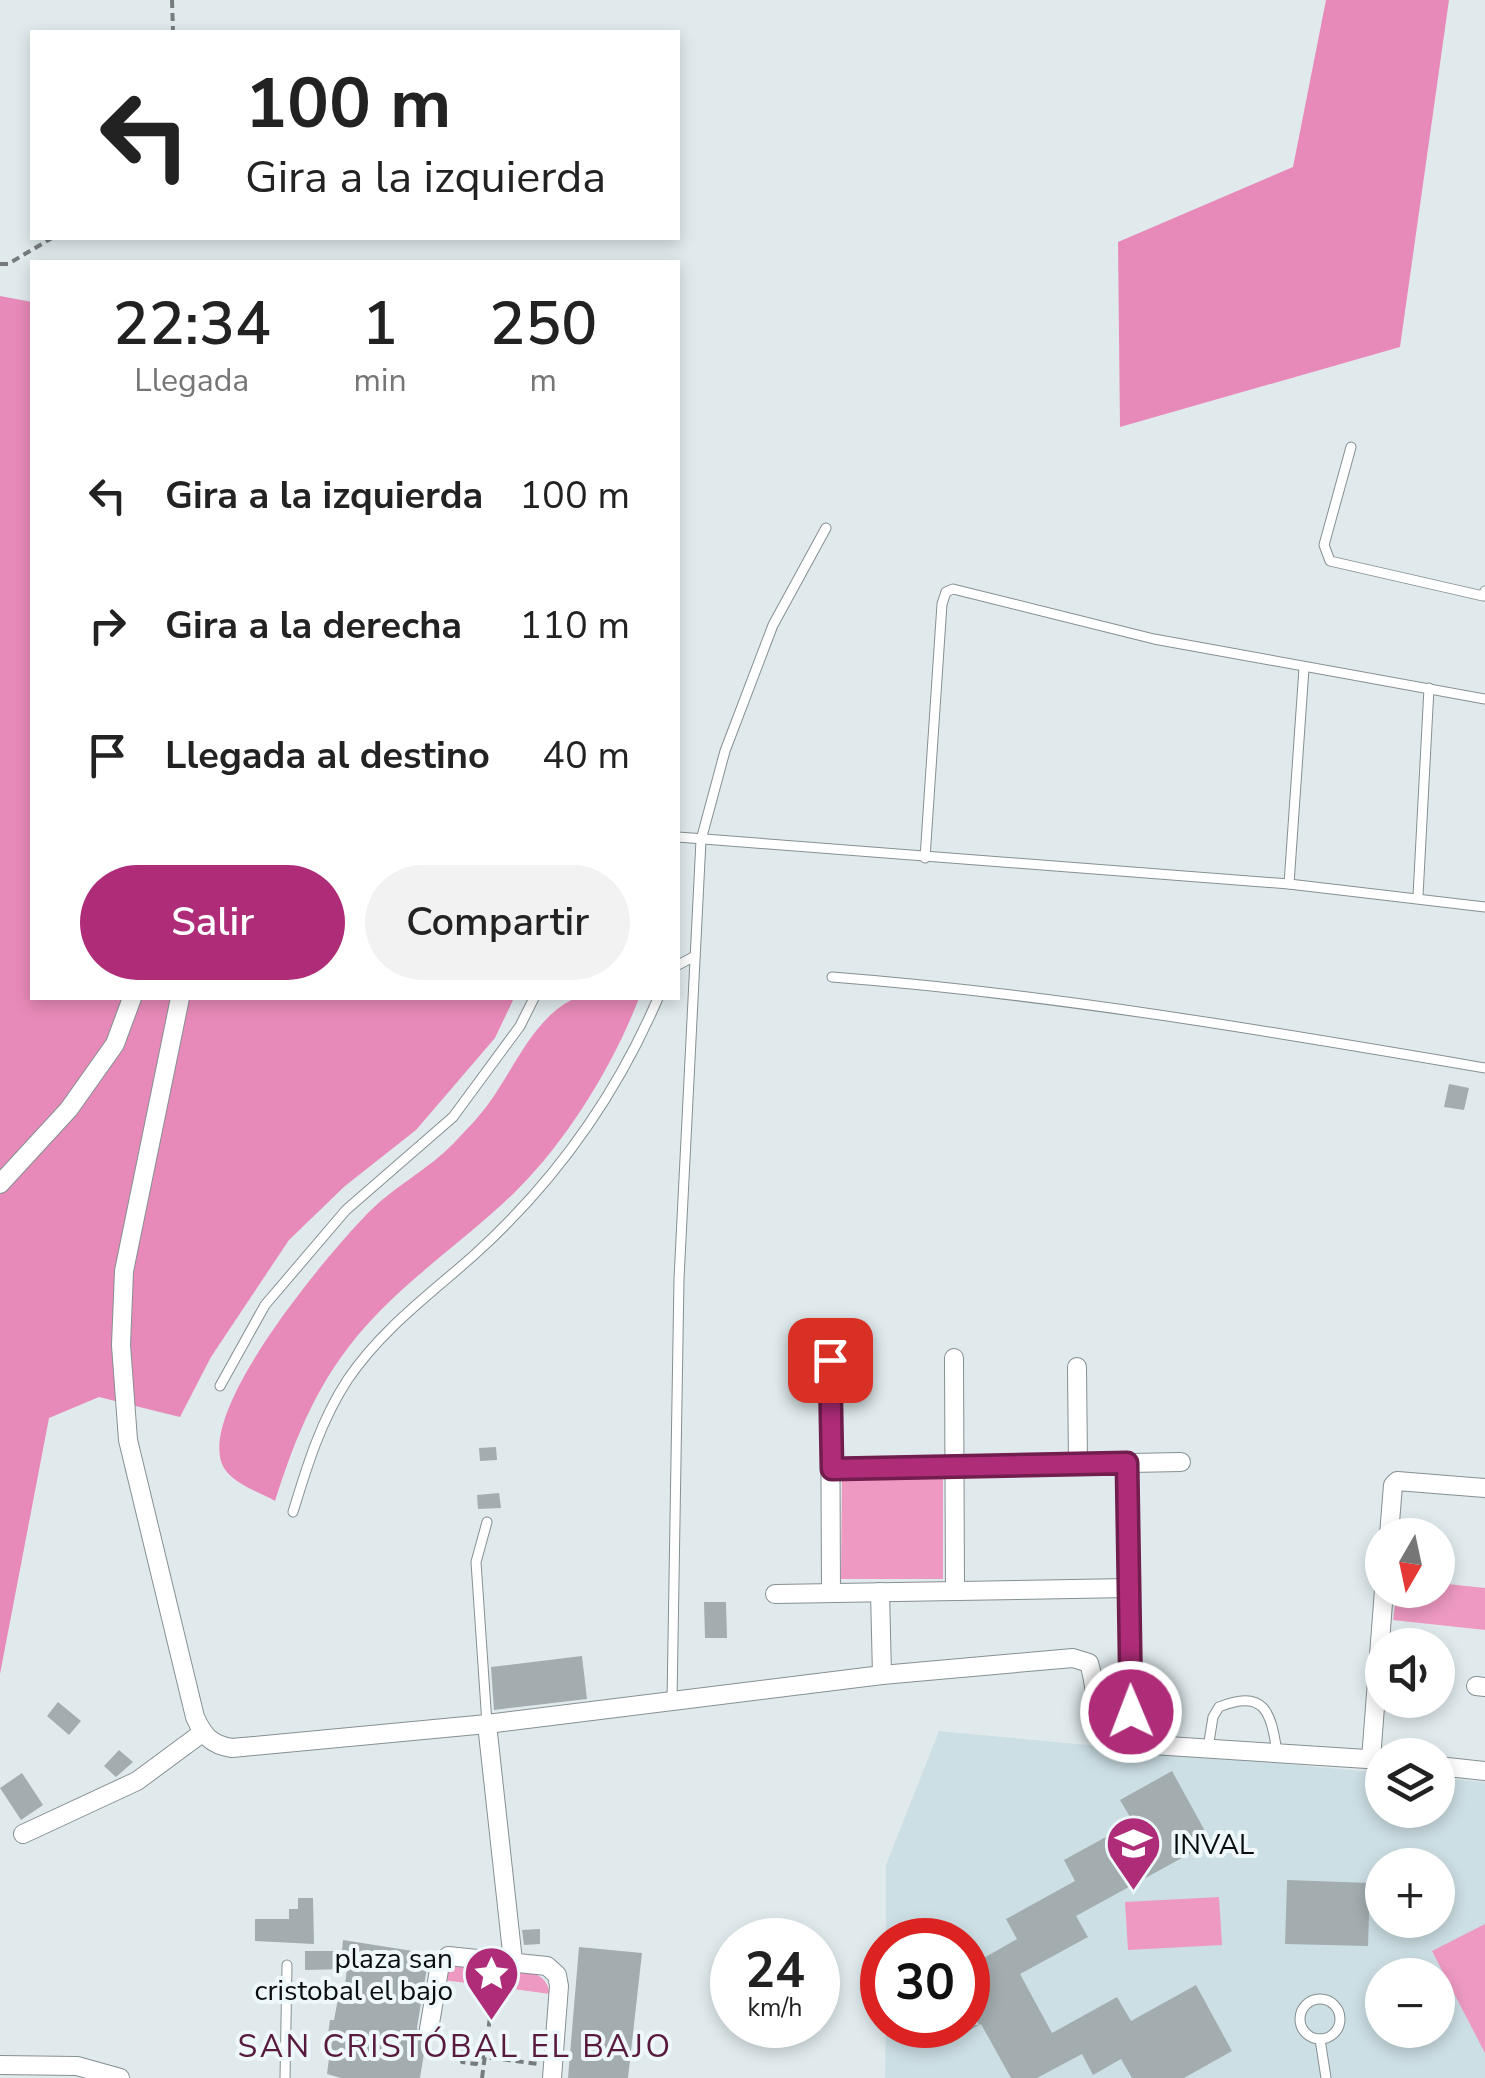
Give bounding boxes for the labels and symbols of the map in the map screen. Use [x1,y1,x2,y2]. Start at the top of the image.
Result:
pin [788,1318,873,1403]
north arrow [1365,1518,1455,1608]
position arrow [1079,1660,1183,1764]
school or university icon: INVAL [1104,1814,1164,1893]
place label: INVAL [1173,1826,1254,1864]
speed limit sign: 30 [860,1918,990,2048]
place label: plaza san cristobal el bajo [255,1940,453,2010]
place icon: plaza san cristobal el bajo [462,1944,522,2023]
district label: SAN CRISTÓBAL EL BAJO [238,2025,672,2068]

